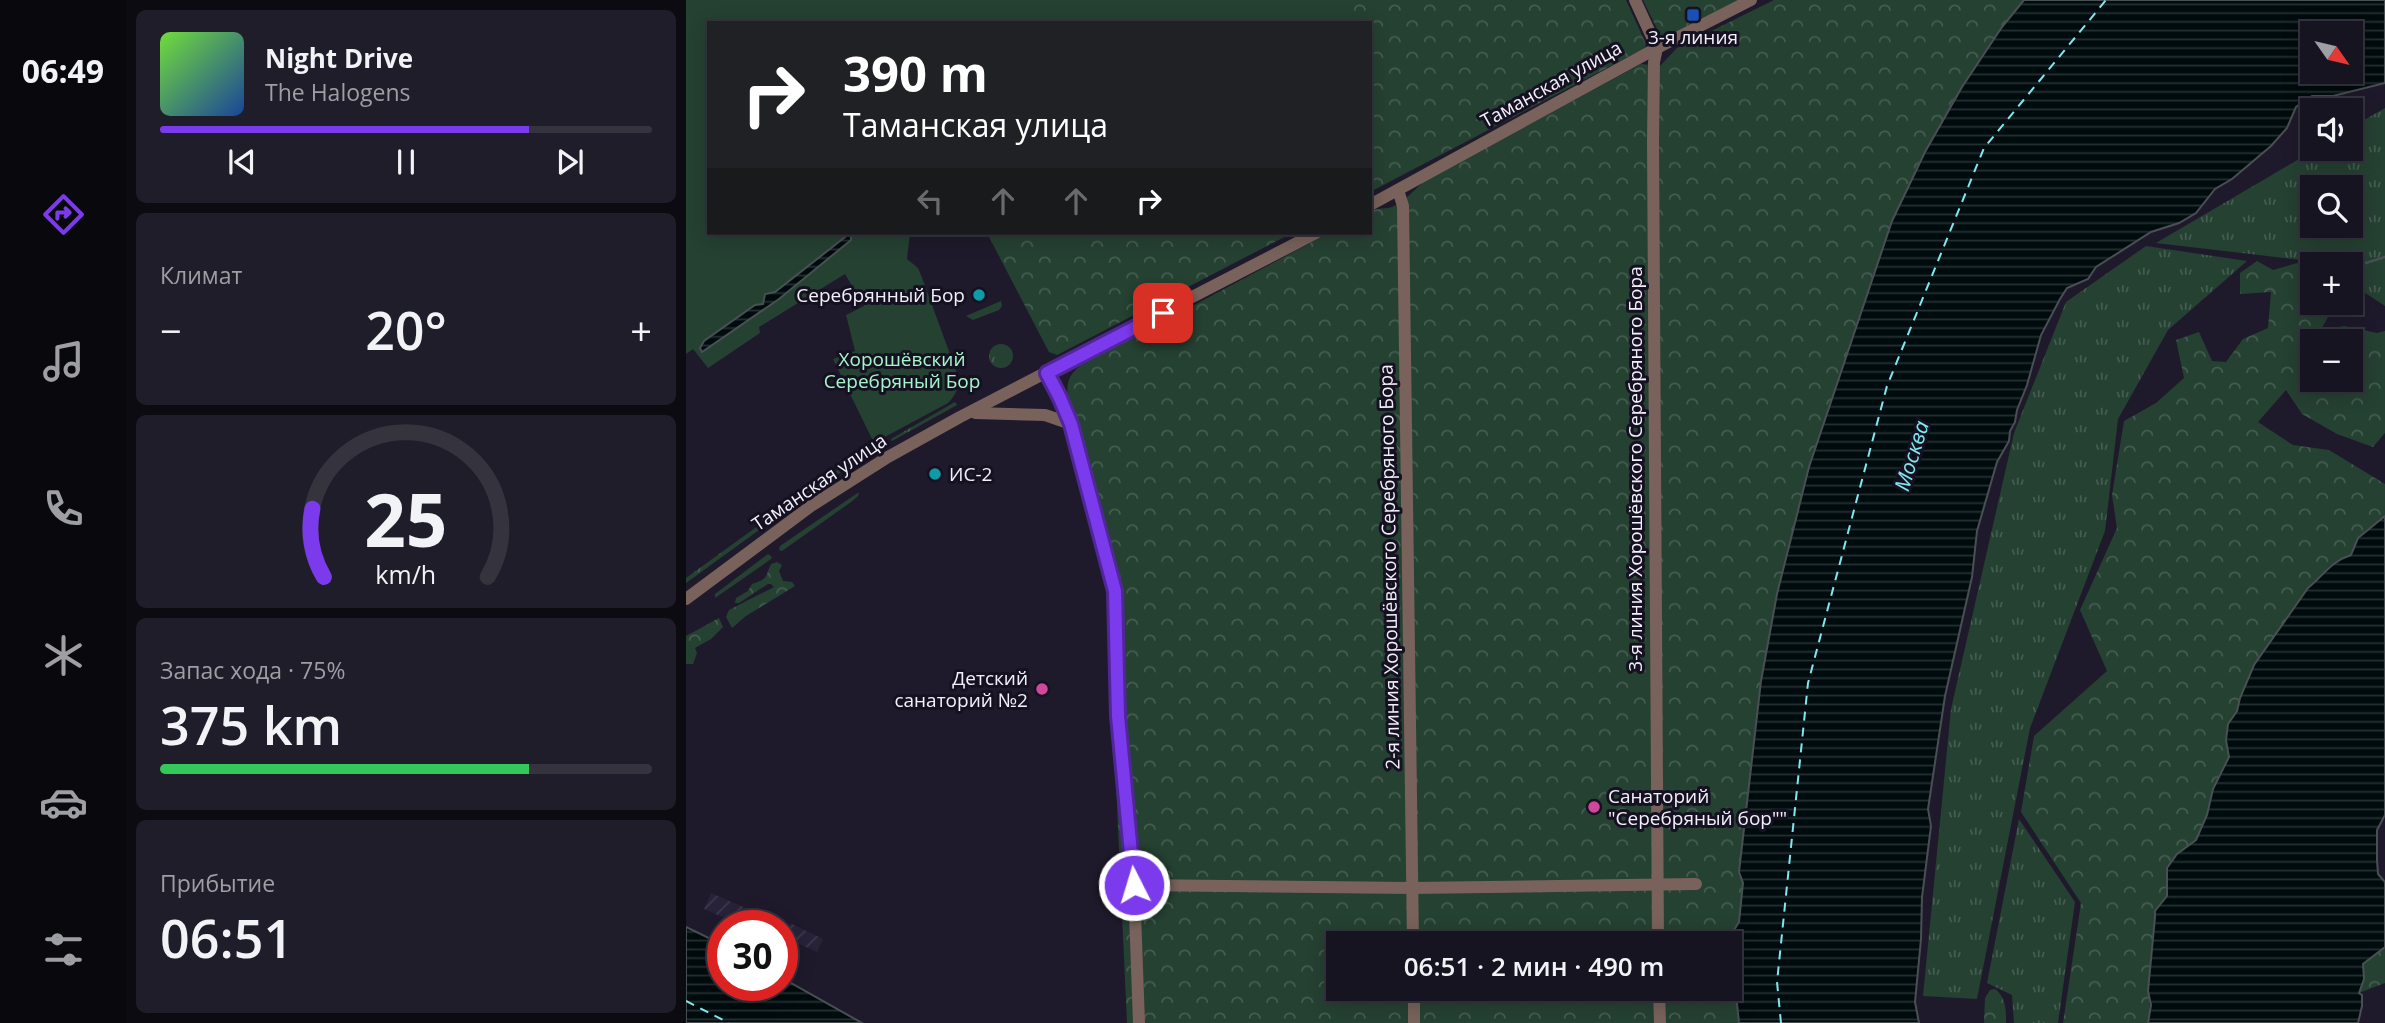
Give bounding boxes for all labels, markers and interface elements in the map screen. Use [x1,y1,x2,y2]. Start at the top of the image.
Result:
marker: 3-я линия [1685,7,1701,23]
north arrow [2300,21,2362,84]
map controls [2300,21,2363,392]
place label: 3-я линия [1648,24,1738,50]
street label: Таманская улица [1476,34,1626,134]
text: Night Drive [265,40,413,76]
text: 390 m [843,40,988,106]
text: 06:49 [22,49,104,92]
icon: right [728,49,819,140]
text: The Halogens [265,76,411,108]
button: sound [2300,98,2363,161]
text: Таманская улица [843,103,1108,146]
icon: previous [223,143,261,181]
icon: pause [387,143,425,181]
icon: next [551,143,589,181]
button: search [2300,175,2363,238]
icon: left [911,182,949,220]
icon: ahead [984,182,1022,220]
icon: ahead [1057,182,1095,220]
icon: right [1130,182,1168,220]
icon: directions [39,190,88,239]
button: + [2300,252,2363,315]
text: Климат [160,259,242,291]
street label: 3-я линия Хорошёвского Серебряного Бора [1622,266,1648,672]
place label: Серебрянный Бор [796,282,965,308]
pin [1133,283,1193,343]
marker: Серебрянный Бор [971,287,987,303]
text: 20° [365,294,447,365]
icon: arrive [1144,294,1182,332]
text: − [160,304,182,356]
text: + [630,304,652,356]
button: − [2300,329,2363,392]
icon: music [39,337,88,386]
park label: Хорошёвский Серебряный Бор [824,346,980,394]
street label: 2-я линия Хорошёвского Серебряного Бора [1372,364,1406,770]
water label: Москва [1887,417,1935,494]
street label: Таманская улица [746,427,892,537]
place label: ИС-2 [949,461,992,487]
marker: ИС-2 [927,466,943,482]
text: 25 [364,470,448,569]
icon: phone [39,484,88,533]
text: km/h [376,557,436,591]
icon: climate [39,631,88,680]
text: Запас хода · 75% [160,654,345,686]
place label: Детский санаторий №2 [894,665,1028,713]
marker: Детский санаторий №2 [1034,681,1050,697]
text: 375 km [160,689,342,760]
icon: car [39,778,88,827]
place label: Санаторий "Серебряный бор"" [1608,783,1787,831]
marker: Санаторий "Серебряный бор"" [1586,799,1602,815]
position arrow [1097,848,1171,922]
text: Прибытие [160,867,275,899]
text: 06:51 [160,902,293,973]
speed limit sign: 30 [707,910,798,1001]
icon: filters [39,925,88,974]
text: 06:51 · 2 мин · 490 m [1404,948,1664,984]

